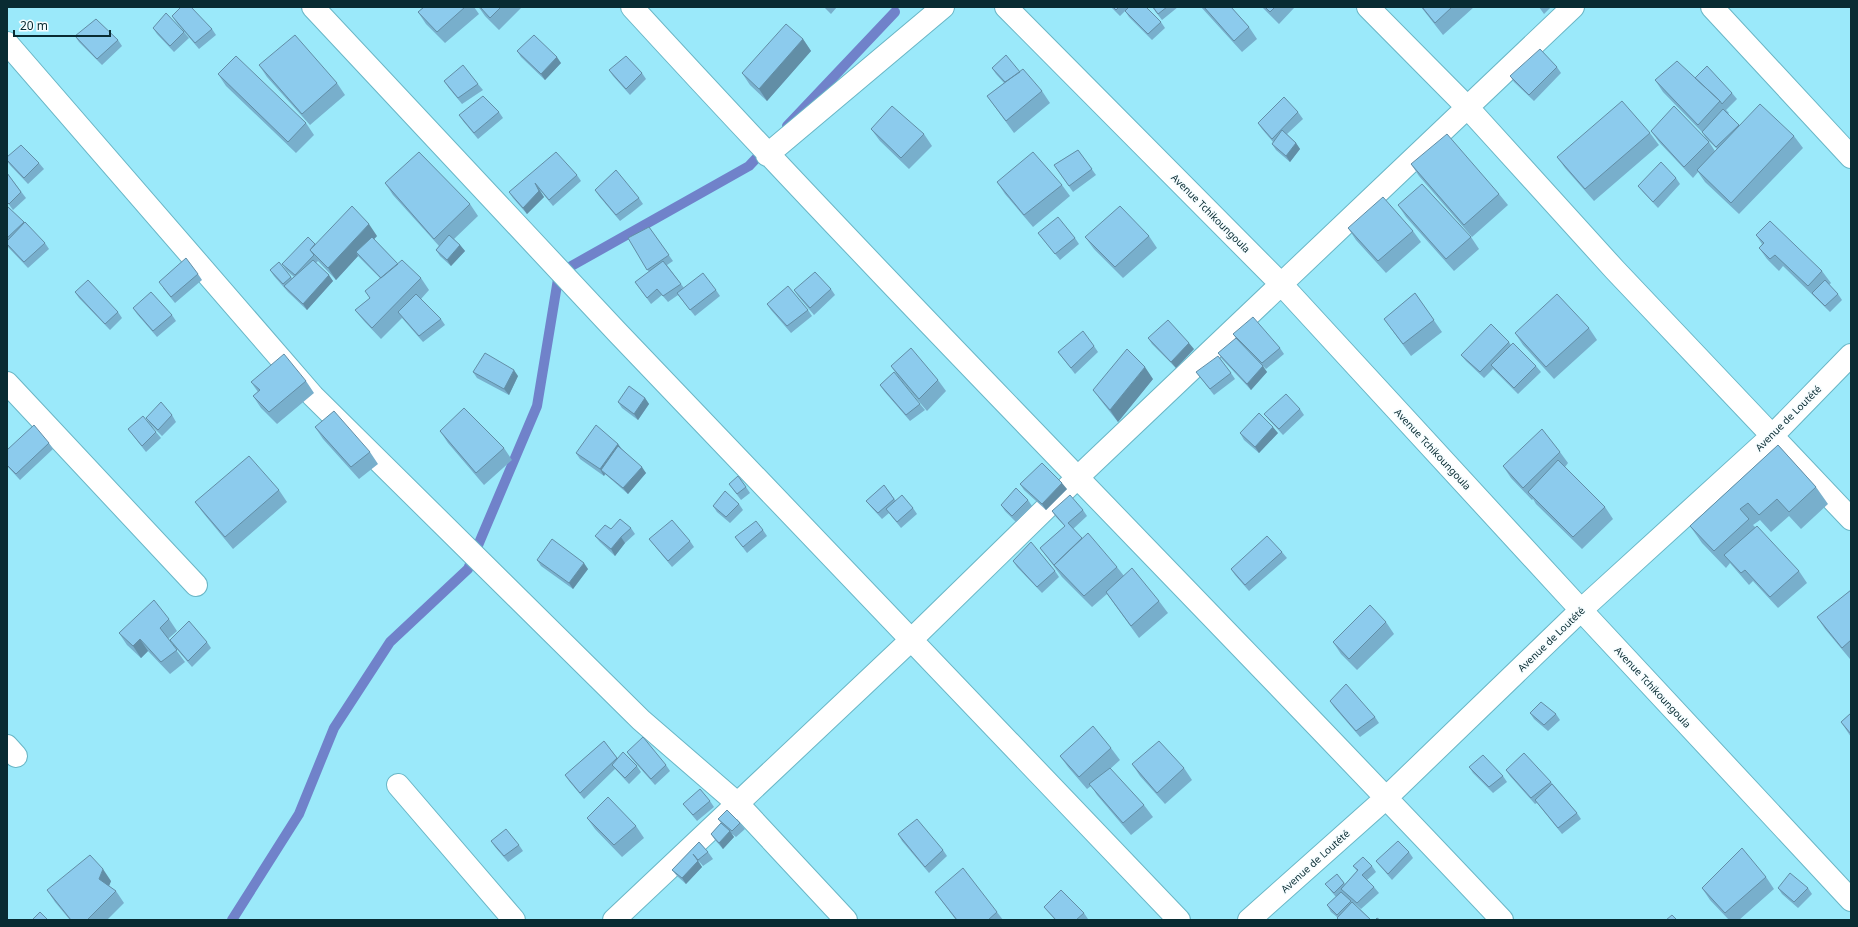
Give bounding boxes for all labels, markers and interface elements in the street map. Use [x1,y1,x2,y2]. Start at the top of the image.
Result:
scale bar [14,12,110,38]
text: 20 m [20,17,48,34]
street label: Avenue Tchikoungoula [1168,170,1254,256]
street label: Avenue de Loutété [1752,382,1824,454]
street label: Avenue Tchikoungoula [1392,405,1474,493]
street label: Avenue de Loutété [1514,603,1588,675]
street label: Avenue Tchikoungoula [1612,643,1694,731]
street label: Avenue de Loutété [1278,826,1353,896]

